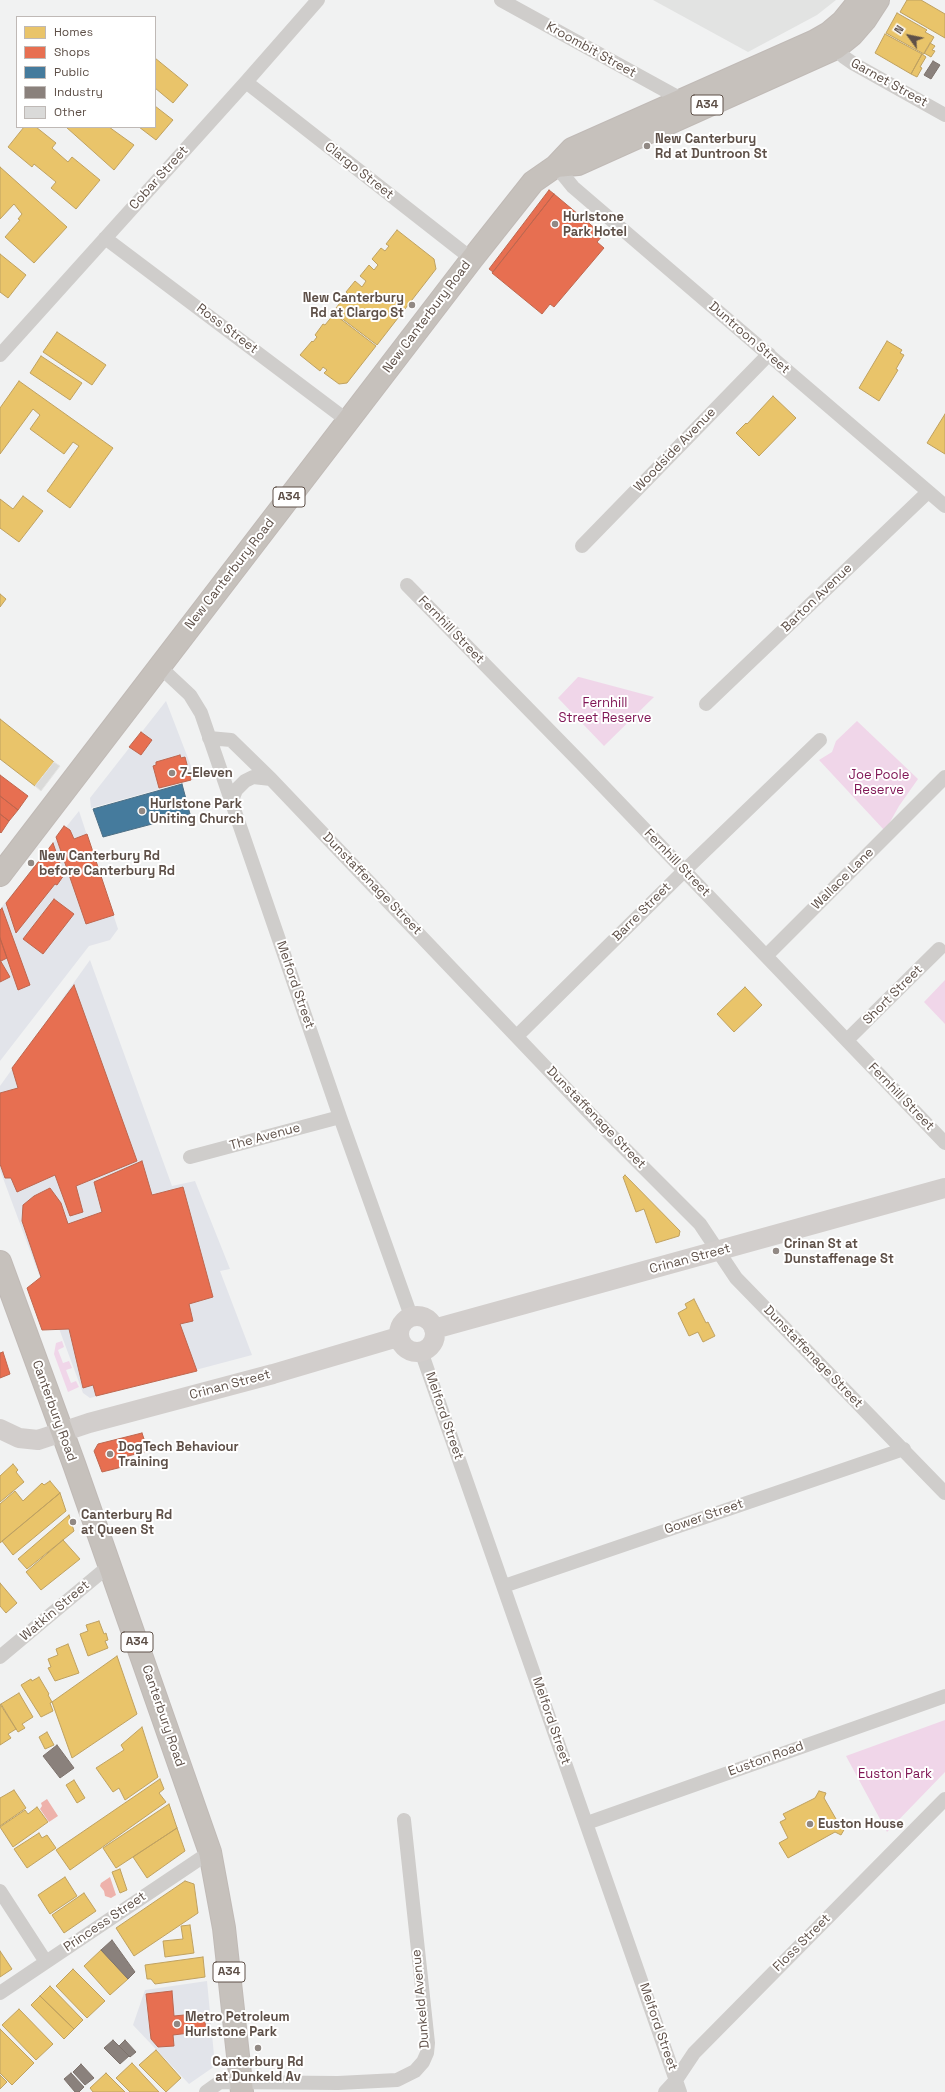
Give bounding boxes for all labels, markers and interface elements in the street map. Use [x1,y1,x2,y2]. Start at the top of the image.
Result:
legend [16,16,156,128]
north arrow [889,16,929,56]
street label: Kroombit Street [543,19,639,81]
text: N [891,23,907,36]
text: Homes [54,24,93,40]
text: Shops [54,44,90,60]
street label: Garnet Street [848,55,930,111]
text: Public [54,64,89,80]
text: Industry [54,84,103,100]
road number: A34 [691,95,723,115]
text: Other [54,104,87,120]
place label: New Canterbury Rd at Duntroon St [655,131,767,162]
street label: Clargo Street [321,139,397,203]
marker: New Canterbury Rd at Duntroon St [642,141,652,151]
street label: Cobar Street [126,143,192,213]
place label: Hurlstone Park Hotel [563,209,627,240]
marker: Hurlstone Park Hotel [550,219,560,229]
street label: New Canterbury Road [380,258,474,376]
place label: New Canterbury Rd at Clargo St [303,290,404,321]
street label: Duntroon Street [705,299,793,377]
marker: New Canterbury Rd at Clargo St [407,300,417,310]
street label: Ross Street [193,301,261,357]
street label: Woodside Avenue [631,405,719,495]
road number: A34 [273,487,305,507]
street label: New Canterbury Road [182,515,278,633]
street label: Barton Avenue [779,560,855,636]
street label: Fernhill Street [415,593,487,667]
park label: Fernhill Street Reserve [559,695,651,726]
place label: 7-Eleven [180,765,233,781]
park label: Joe Poole Reserve [849,767,909,798]
marker: 7-Eleven [167,768,177,778]
place label: Hurlstone Park Uniting Church [150,796,244,827]
marker: Hurlstone Park Uniting Church [137,806,147,816]
street label: Fernhill Street [641,826,713,900]
street label: Dunstaffenage Street [319,830,425,938]
street label: Wallace Lane [809,845,877,913]
place label: New Canterbury Rd before Canterbury Rd [39,848,175,879]
marker: New Canterbury Rd before Canterbury Rd [26,858,36,868]
street label: Barre Street [609,879,675,945]
street label: Melford Street [273,939,317,1031]
street label: Short Street [860,962,926,1028]
street label: Fernhill Street [865,1060,937,1134]
street label: Dunstaffenage Street [543,1064,649,1172]
street label: The Avenue [228,1120,302,1154]
place label: Crinan St at Dunstaffenage St [784,1236,894,1267]
street label: Crinan Street [648,1241,732,1277]
marker: Crinan St at Dunstaffenage St [771,1246,781,1256]
street label: Dunstaffenage Street [760,1303,866,1411]
street label: Canterbury Road [28,1358,80,1464]
street label: Crinan Street [188,1367,272,1403]
street label: Melford Street [422,1370,466,1462]
place label: DogTech Behaviour Training [118,1439,239,1470]
marker: DogTech Behaviour Training [105,1449,115,1459]
street label: Gower Street [662,1496,746,1538]
place label: Canterbury Rd at Queen St [81,1507,172,1538]
marker: Canterbury Rd at Queen St [68,1517,78,1527]
street label: Watkin Street [17,1578,93,1644]
road number: A34 [121,1632,153,1652]
street label: Canterbury Road [138,1663,188,1769]
street label: Melford Street [529,1675,573,1767]
street label: Euston Road [726,1738,806,1780]
park label: Euston Park [858,1766,932,1782]
place label: Euston House [818,1816,904,1832]
marker: Euston House [805,1819,815,1829]
street label: Princess Street [61,1889,149,1955]
street label: Floss Street [770,1911,834,1975]
street label: Dunkeld Avenue [409,1949,433,2049]
road number: A34 [213,1962,245,1982]
street label: Melford Street [636,1981,680,2073]
place label: Metro Petroleum Hurlstone Park [185,2009,290,2040]
marker: Metro Petroleum Hurlstone Park [172,2019,182,2029]
marker: Canterbury Rd at Dunkeld Av [253,2043,263,2053]
place label: Canterbury Rd at Dunkeld Av [212,2054,304,2085]

